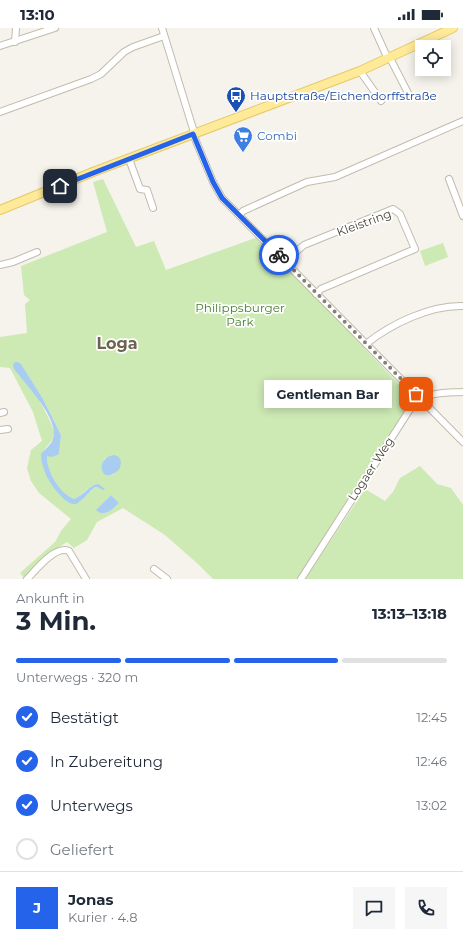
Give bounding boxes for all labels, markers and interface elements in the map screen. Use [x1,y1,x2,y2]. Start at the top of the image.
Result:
text: 13:10 [20,5,55,24]
map controls [415,40,451,76]
button: locate [415,40,451,76]
bus stop icon: Hauptstraße/Eichendorffstraße [225,85,247,113]
place label: Hauptstraße/Eichendorffstraße [250,88,437,103]
supermarket icon: Combi [232,125,254,153]
place label: Combi [257,128,297,143]
pin [43,169,77,203]
icon: home [49,175,71,197]
street label: Kleistring [334,206,393,239]
courier [259,235,299,275]
icon: bike [268,244,290,266]
park label: Philippsburger Park [195,300,285,329]
district label: Loga [96,334,138,353]
pin [399,377,433,411]
callout: Gentleman Bar [264,380,392,408]
icon: bag [405,383,427,405]
text: Gentleman Bar [277,386,379,402]
street label: Logaer Weg [344,434,397,503]
text: Ankunft in [16,590,85,606]
text: 13:13–13:18 [372,604,447,623]
text: 3 Min. [16,605,96,637]
text: Unterwegs · 320 m [16,669,138,685]
icon: check [16,706,38,728]
text: Bestätigt [50,708,119,727]
text: 12:45 [416,709,447,725]
icon: check [16,750,38,772]
text: In Zubereitung [50,752,163,771]
text: 12:46 [416,753,447,769]
icon: check [16,794,38,816]
text: Unterwegs [50,796,133,815]
text: 13:02 [416,797,447,813]
text: Geliefert [50,840,114,859]
button: chat [353,887,395,929]
button: phone [405,887,447,929]
text: Jonas [68,890,114,909]
text: J [33,898,41,917]
text: Kurier · 4.8 [68,909,138,925]

